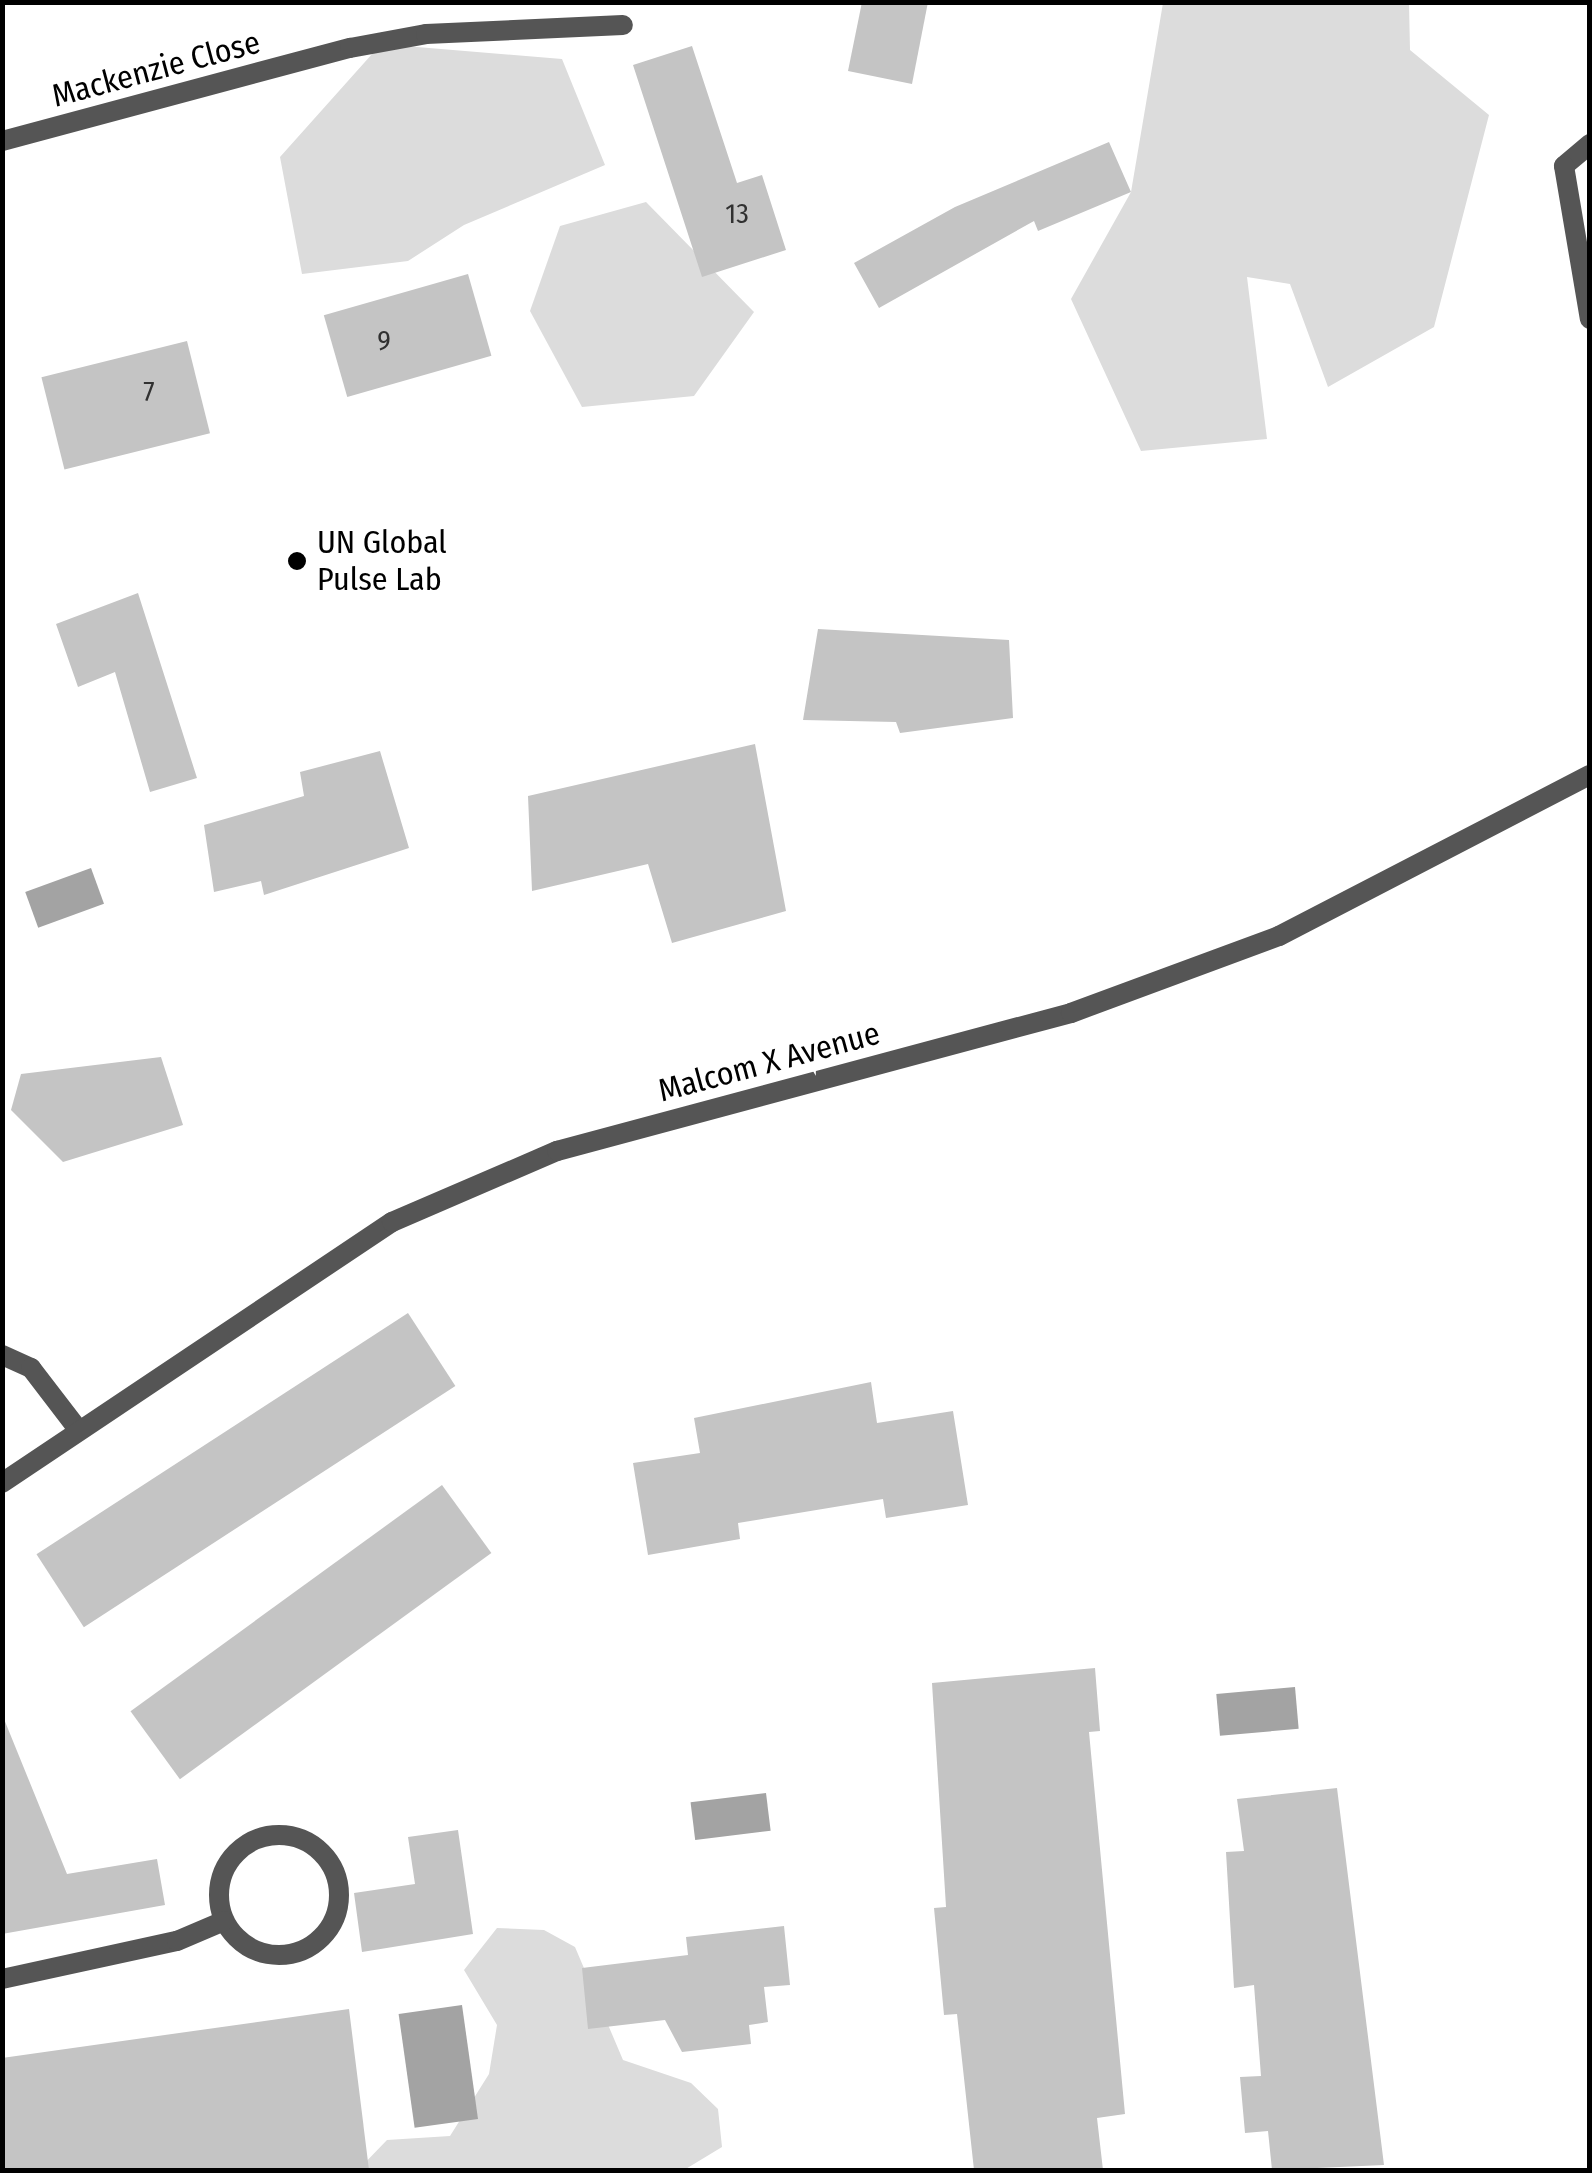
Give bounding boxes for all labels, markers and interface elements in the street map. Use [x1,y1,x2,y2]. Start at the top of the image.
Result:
street label: Mackenzie Close [48,23,264,115]
house number: 13 [725,197,749,231]
house number: 9 [377,324,391,358]
house number: 7 [143,375,155,409]
place label: UN Global Pulse Lab [317,524,447,599]
marker: UN Global Pulse Lab [286,550,308,572]
street label: Malcom X Avenue [654,1014,884,1110]

